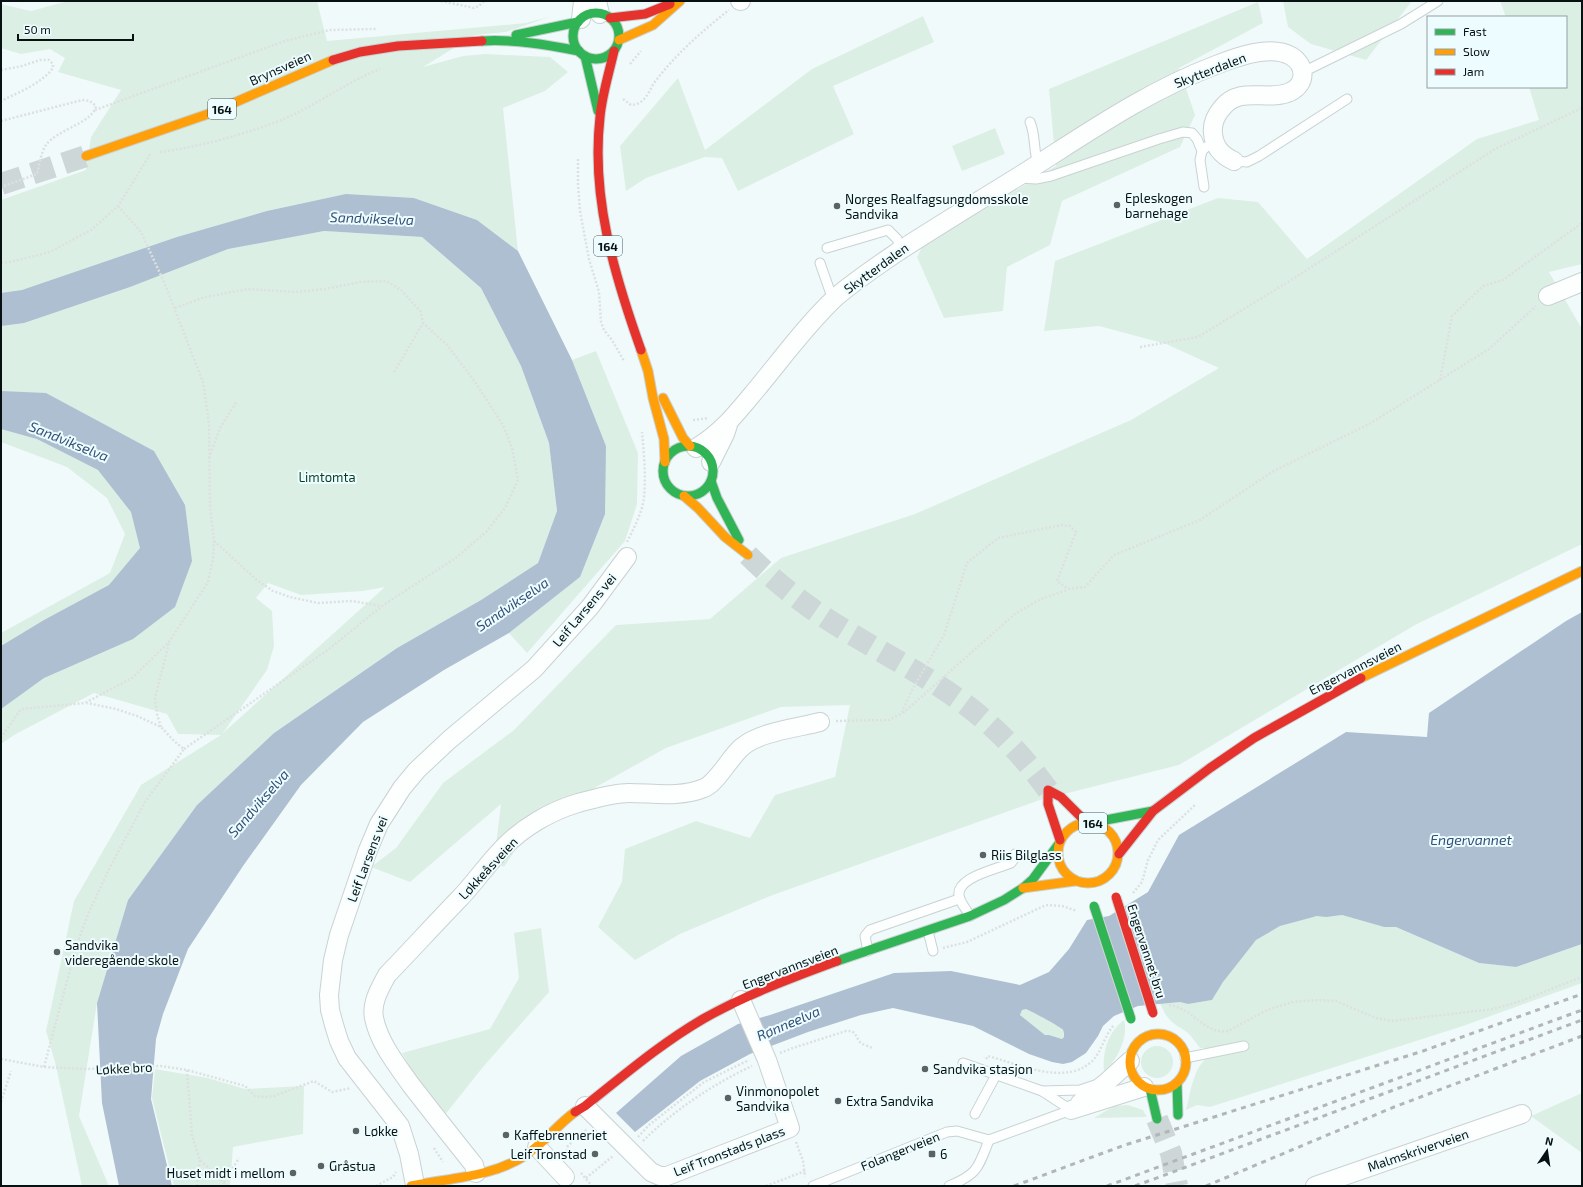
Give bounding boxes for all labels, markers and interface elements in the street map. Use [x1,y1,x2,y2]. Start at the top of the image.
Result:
scale bar [18,16,133,42]
legend [1427,16,1567,88]
text: 50 m [24,22,51,36]
text: Fast [1463,24,1487,38]
text: Slow [1463,44,1490,58]
street label: Brynsveien [247,47,313,89]
street label: Skytterdalen [1172,49,1248,91]
text: Jam [1463,64,1484,78]
road number: 164 [208,99,236,119]
place label: Epleskogen barnehage [1125,190,1193,221]
place label: Norges Realfagsungdomsskole Sandvika [845,191,1028,222]
marker: Epleskogen barnehage [1112,200,1122,210]
marker: Norges Realfagsungdomsskole Sandvika [832,201,842,211]
water label: Sandvikselva [330,208,414,228]
road number: 164 [594,236,622,256]
street label: Skytterdalen [841,239,911,297]
water label: Sandvikselva [27,417,111,465]
park label: Limtomta [298,469,356,485]
street label: Leif Larsens vei [549,570,619,650]
water label: Sandvikselva [472,573,552,635]
street label: Engervannsveien [1306,638,1404,698]
water label: Sandvikselva [224,766,292,840]
road number: 164 [1079,813,1107,833]
street label: Leif Larsens vei [343,814,391,904]
water label: Engervannet [1430,831,1512,848]
street label: Løkkeåsveien [455,834,521,902]
place label: Riis Bilglass [991,847,1062,863]
marker: Riis Bilglass [978,850,988,860]
street label: Engervannet bru [1124,902,1170,1000]
place label: Sandvika videregående skole [65,937,179,968]
street label: Engervannsveien [740,941,840,993]
marker: Sandvika videregående skole [52,947,62,957]
water label: Rønneelva [754,1002,822,1044]
street label: Løkke bro [95,1059,153,1077]
place label: Sandvika stasjon [933,1061,1033,1077]
marker: Sandvika stasjon [920,1064,930,1074]
place label: Vinmonopolet Sandvika [736,1083,819,1114]
marker: Vinmonopolet Sandvika [723,1093,733,1103]
place label: Extra Sandvika [846,1093,934,1109]
marker: Extra Sandvika [833,1096,843,1106]
street label: Leif Tronstads plass [671,1122,787,1180]
place label: Løkke [364,1123,398,1139]
street label: Malmskriverveien [1365,1125,1471,1175]
marker: Løkke [351,1126,361,1136]
place label: Kaffebrenneriet [514,1127,607,1143]
street label: Folangerveien [858,1128,942,1174]
marker: Kaffebrenneriet [501,1130,511,1140]
north arrow [1527,1131,1567,1171]
text: N [1544,1134,1555,1148]
place label: Leif Tronstad [510,1146,587,1162]
place label: 6 [940,1146,947,1162]
marker: Leif Tronstad [590,1149,600,1159]
marker: 6 [927,1149,937,1159]
place label: Gråstua [329,1158,376,1174]
marker: Gråstua [316,1161,326,1171]
place label: Huset midt i mellom [167,1165,285,1181]
marker: Huset midt i mellom [288,1168,298,1178]

